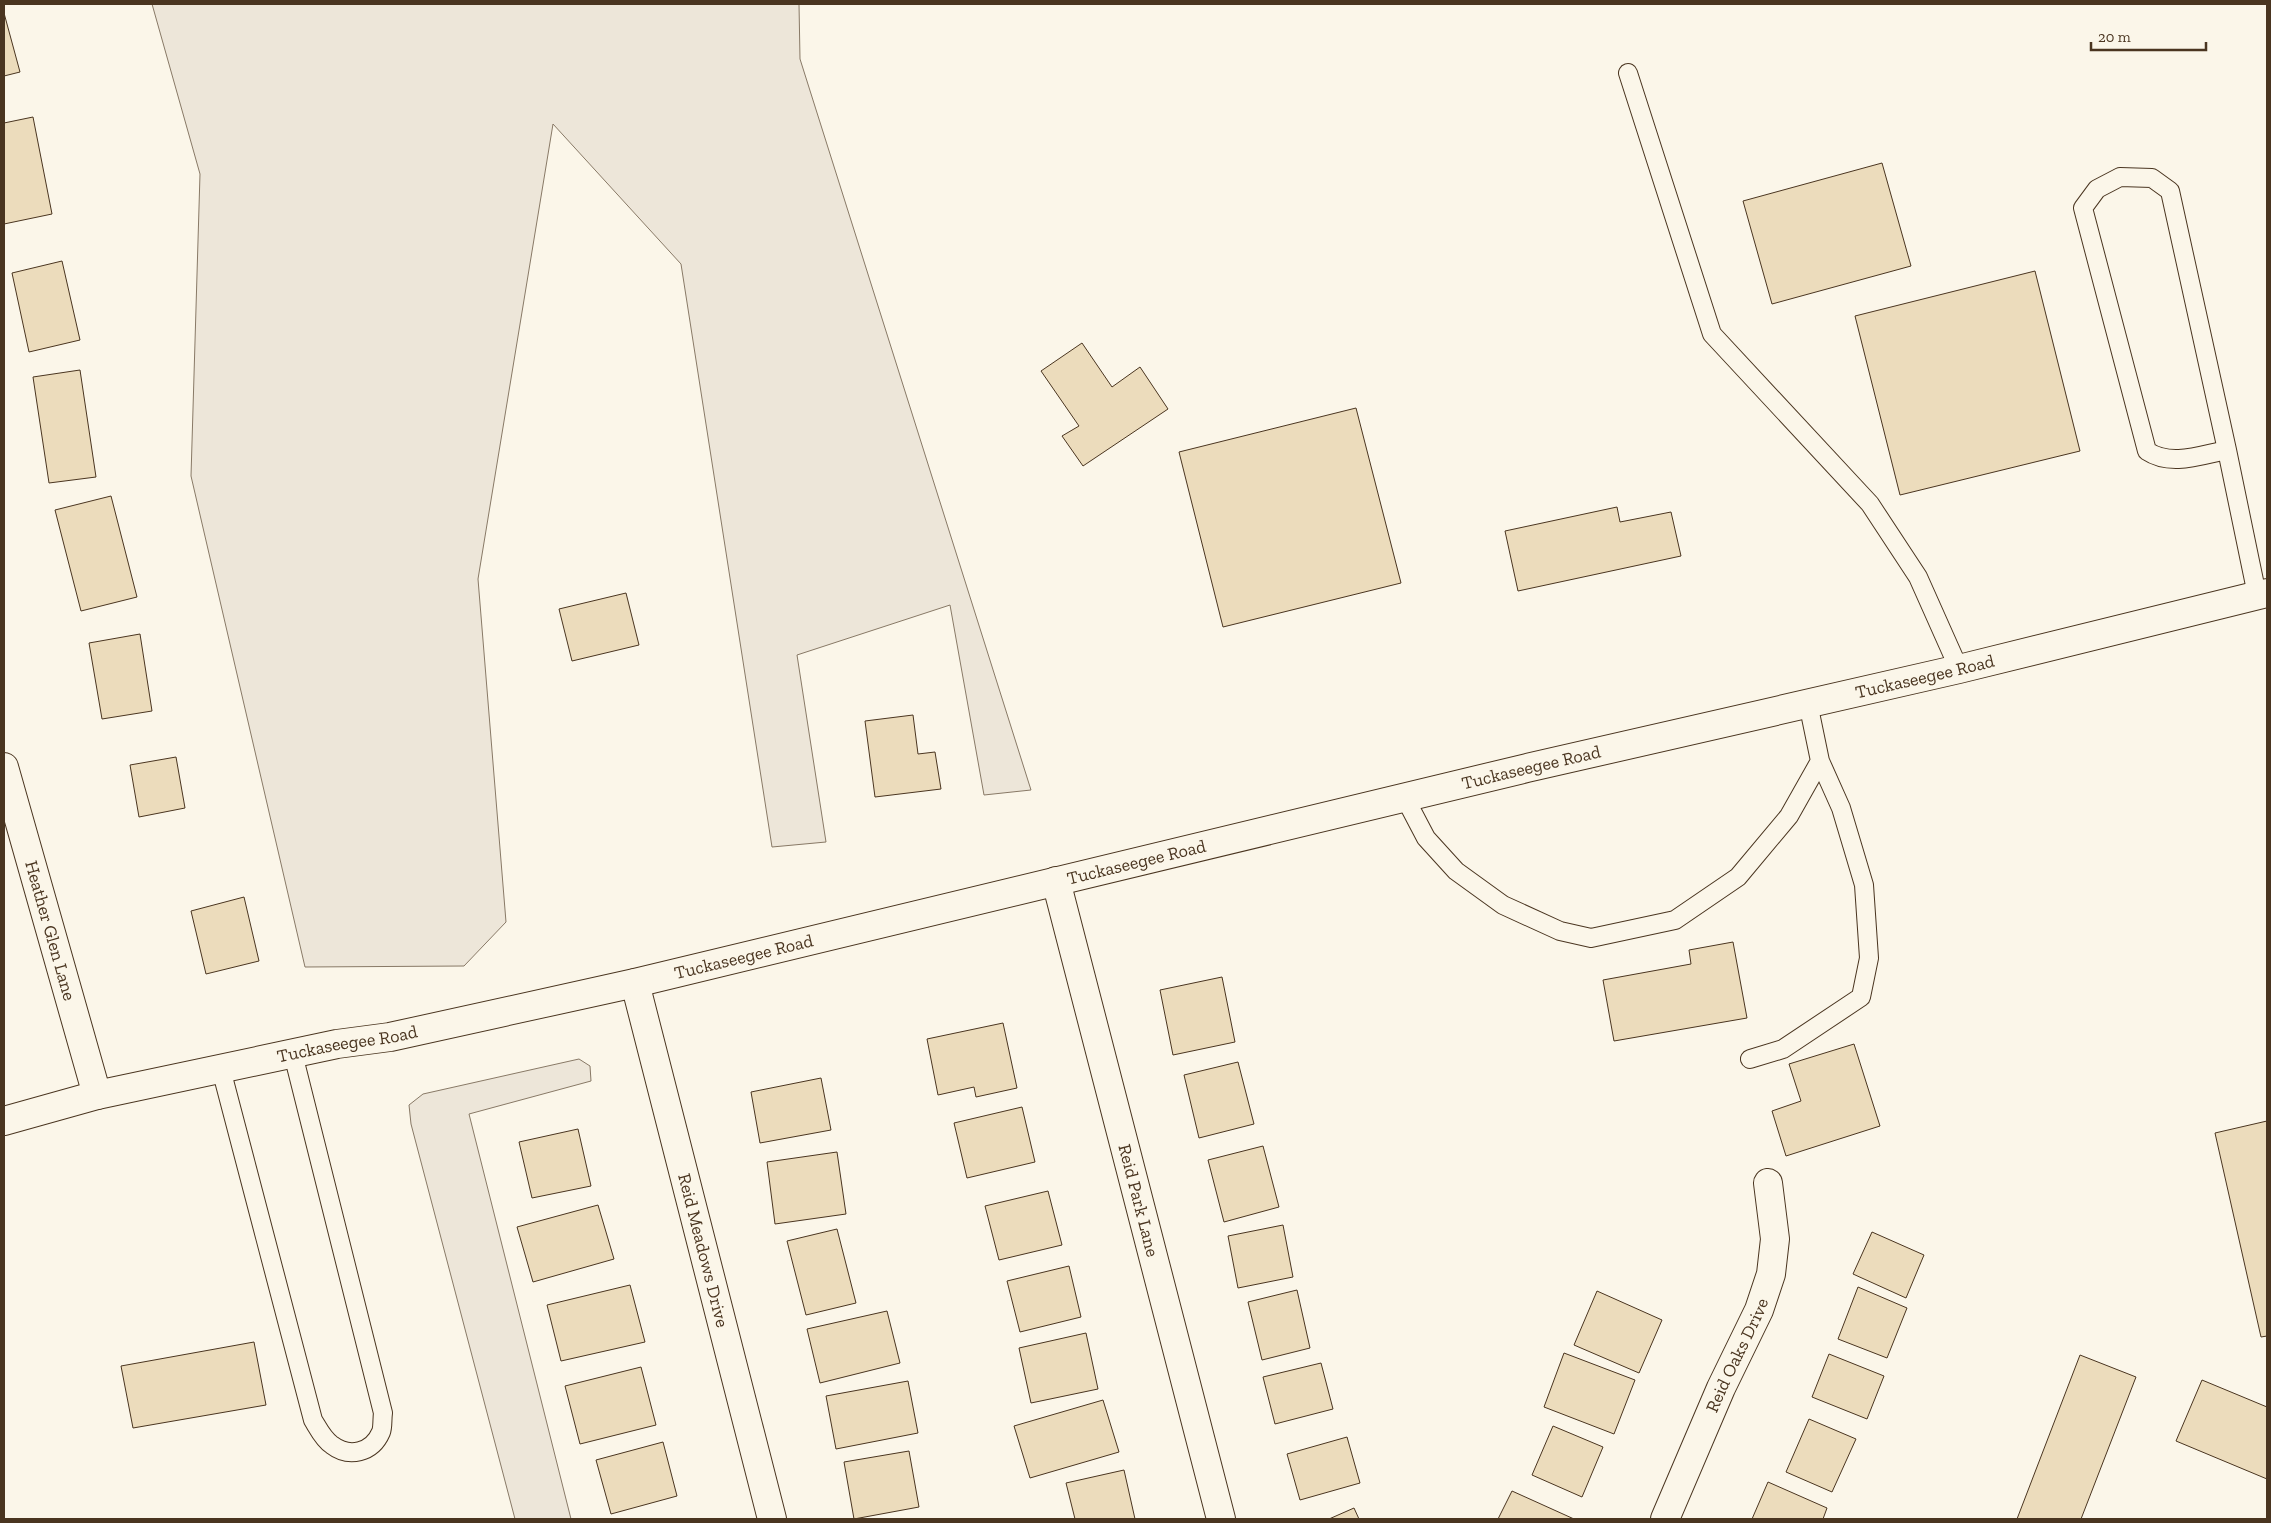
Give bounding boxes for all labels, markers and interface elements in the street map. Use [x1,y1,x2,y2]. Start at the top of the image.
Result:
scale bar [2091,20,2206,52]
text: 20 m [2098,28,2131,46]
street label: Tuckaseegee Road [1853,650,1997,703]
street label: Tuckaseegee Road [1459,740,1603,794]
street label: Tuckaseegee Road [1065,835,1208,889]
street label: Heather Glen Lane [20,858,81,1003]
street label: Tuckaseegee Road [672,929,815,984]
street label: Tuckaseegee Road [275,1020,420,1067]
street label: Reid Park Lane [1114,1142,1164,1259]
street label: Reid Meadows Drive [673,1171,734,1330]
street label: Reid Oaks Drive [1701,1295,1773,1416]

